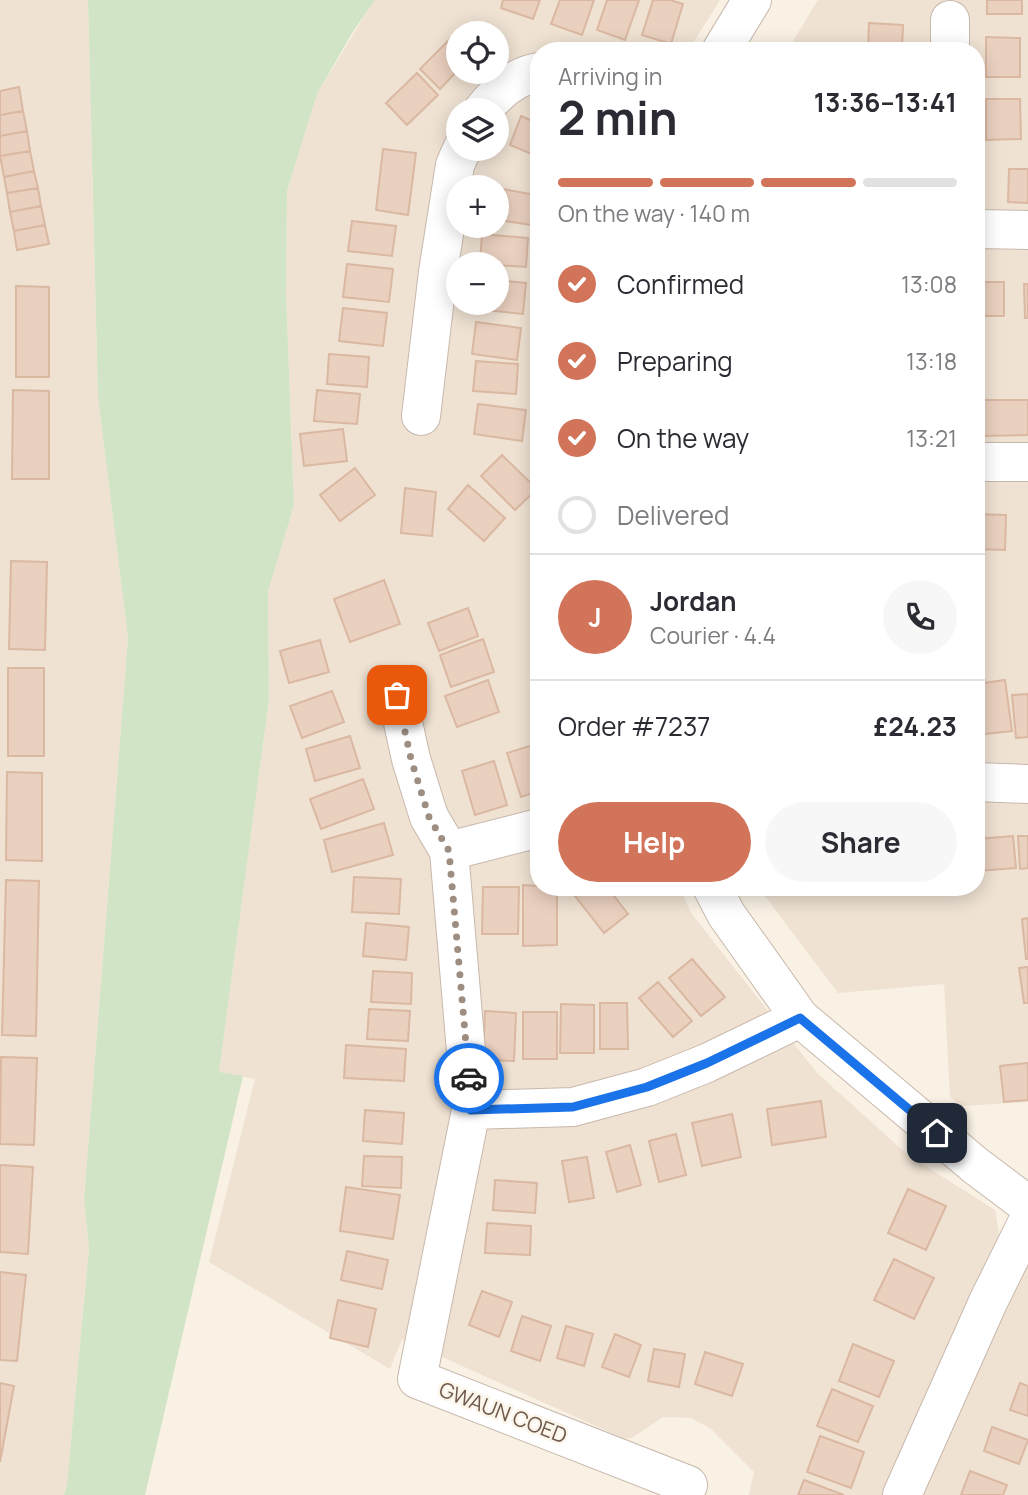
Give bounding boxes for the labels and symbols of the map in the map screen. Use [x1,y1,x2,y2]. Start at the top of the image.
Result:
pin [367,665,427,725]
courier [434,1043,504,1113]
pin [907,1103,967,1163]
street label: GWAUN COED [435,1375,571,1449]

